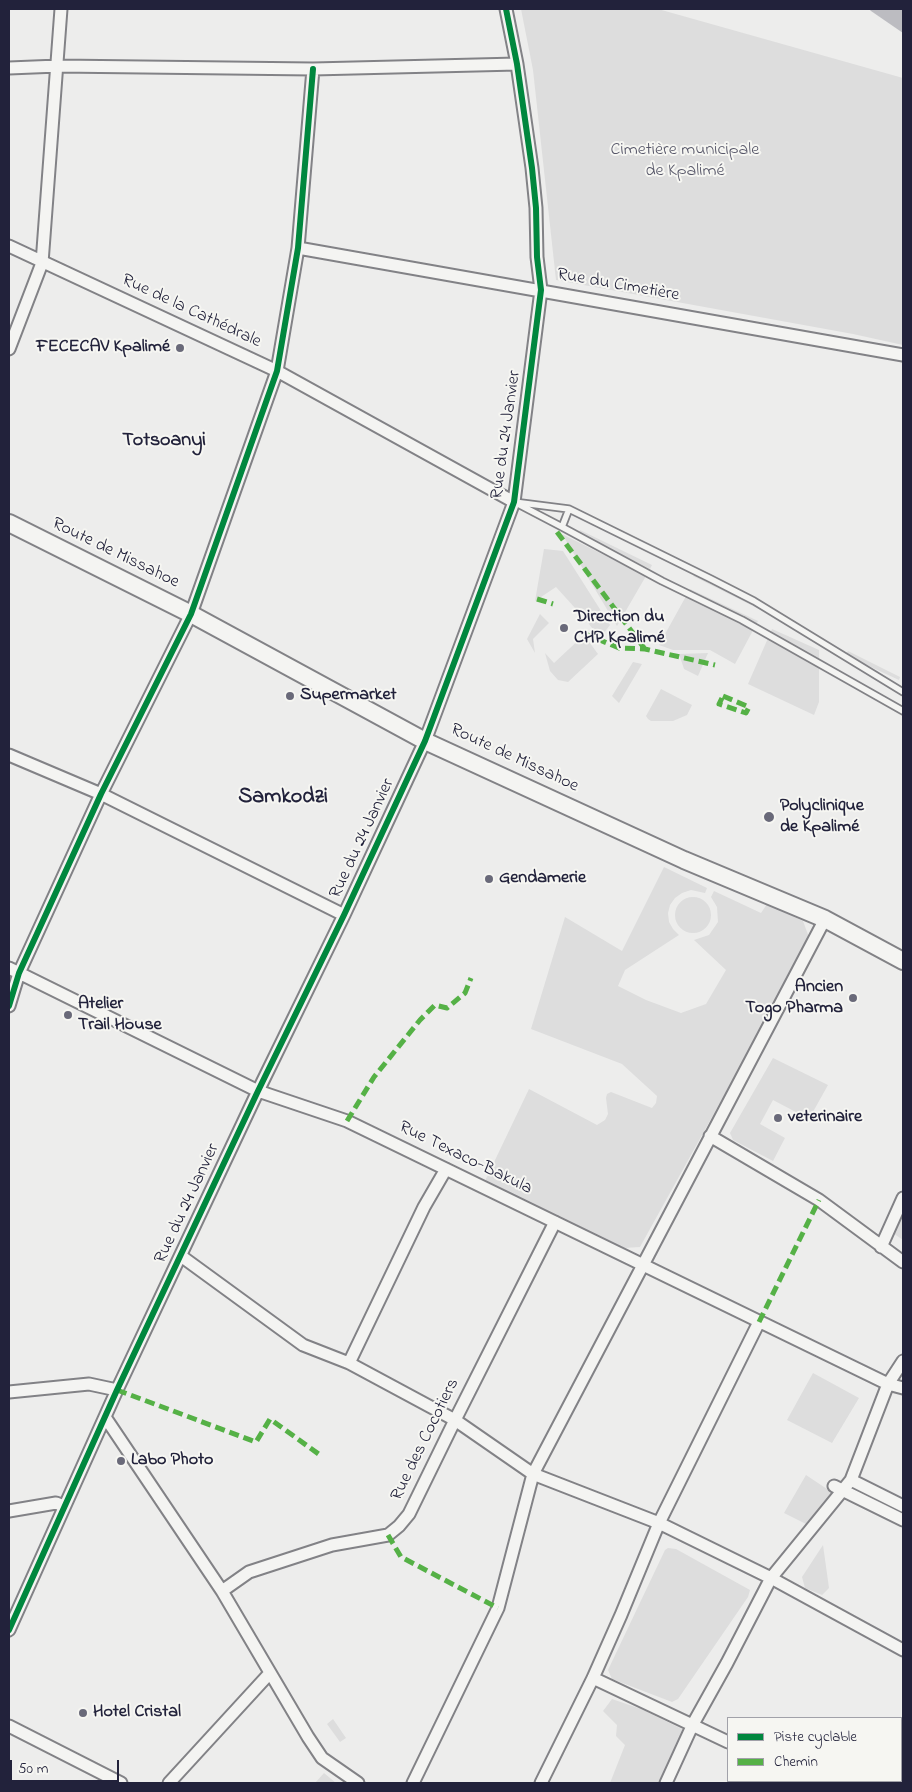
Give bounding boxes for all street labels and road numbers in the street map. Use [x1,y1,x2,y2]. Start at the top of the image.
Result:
street label: Rue du Cimetière [555,265,681,307]
street label: Rue de la Cathédrale [118,270,264,354]
street label: Rue du 24 Janvier [487,369,527,501]
street label: Route de Missahoe [48,514,182,594]
street label: Route de Missahoe [446,720,582,798]
street label: Rue du 24 Janvier [326,776,400,902]
street label: Rue Texaco-Bakula [395,1117,535,1201]
street label: Rue du 24 Janvier [151,1141,225,1267]
street label: Rue des Cocotiers [387,1375,465,1505]

